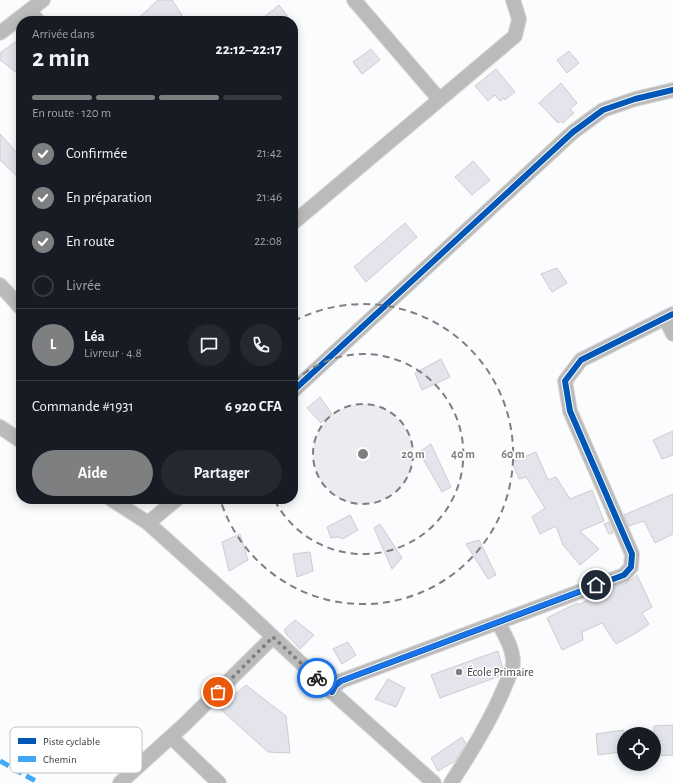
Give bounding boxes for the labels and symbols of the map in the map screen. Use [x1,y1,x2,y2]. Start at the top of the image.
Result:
centre of rings [356,447,370,461]
text: 20 m [401,448,425,460]
text: 40 m [451,448,475,460]
text: 60 m [501,448,525,460]
pin [579,568,613,602]
courier [297,658,337,698]
place label: École Primaire [467,665,534,678]
marker: École Primaire [454,667,464,677]
pin [201,675,235,709]
legend [10,727,142,773]
text: Piste cyclable [43,736,100,747]
text: Chemin [43,754,77,765]

